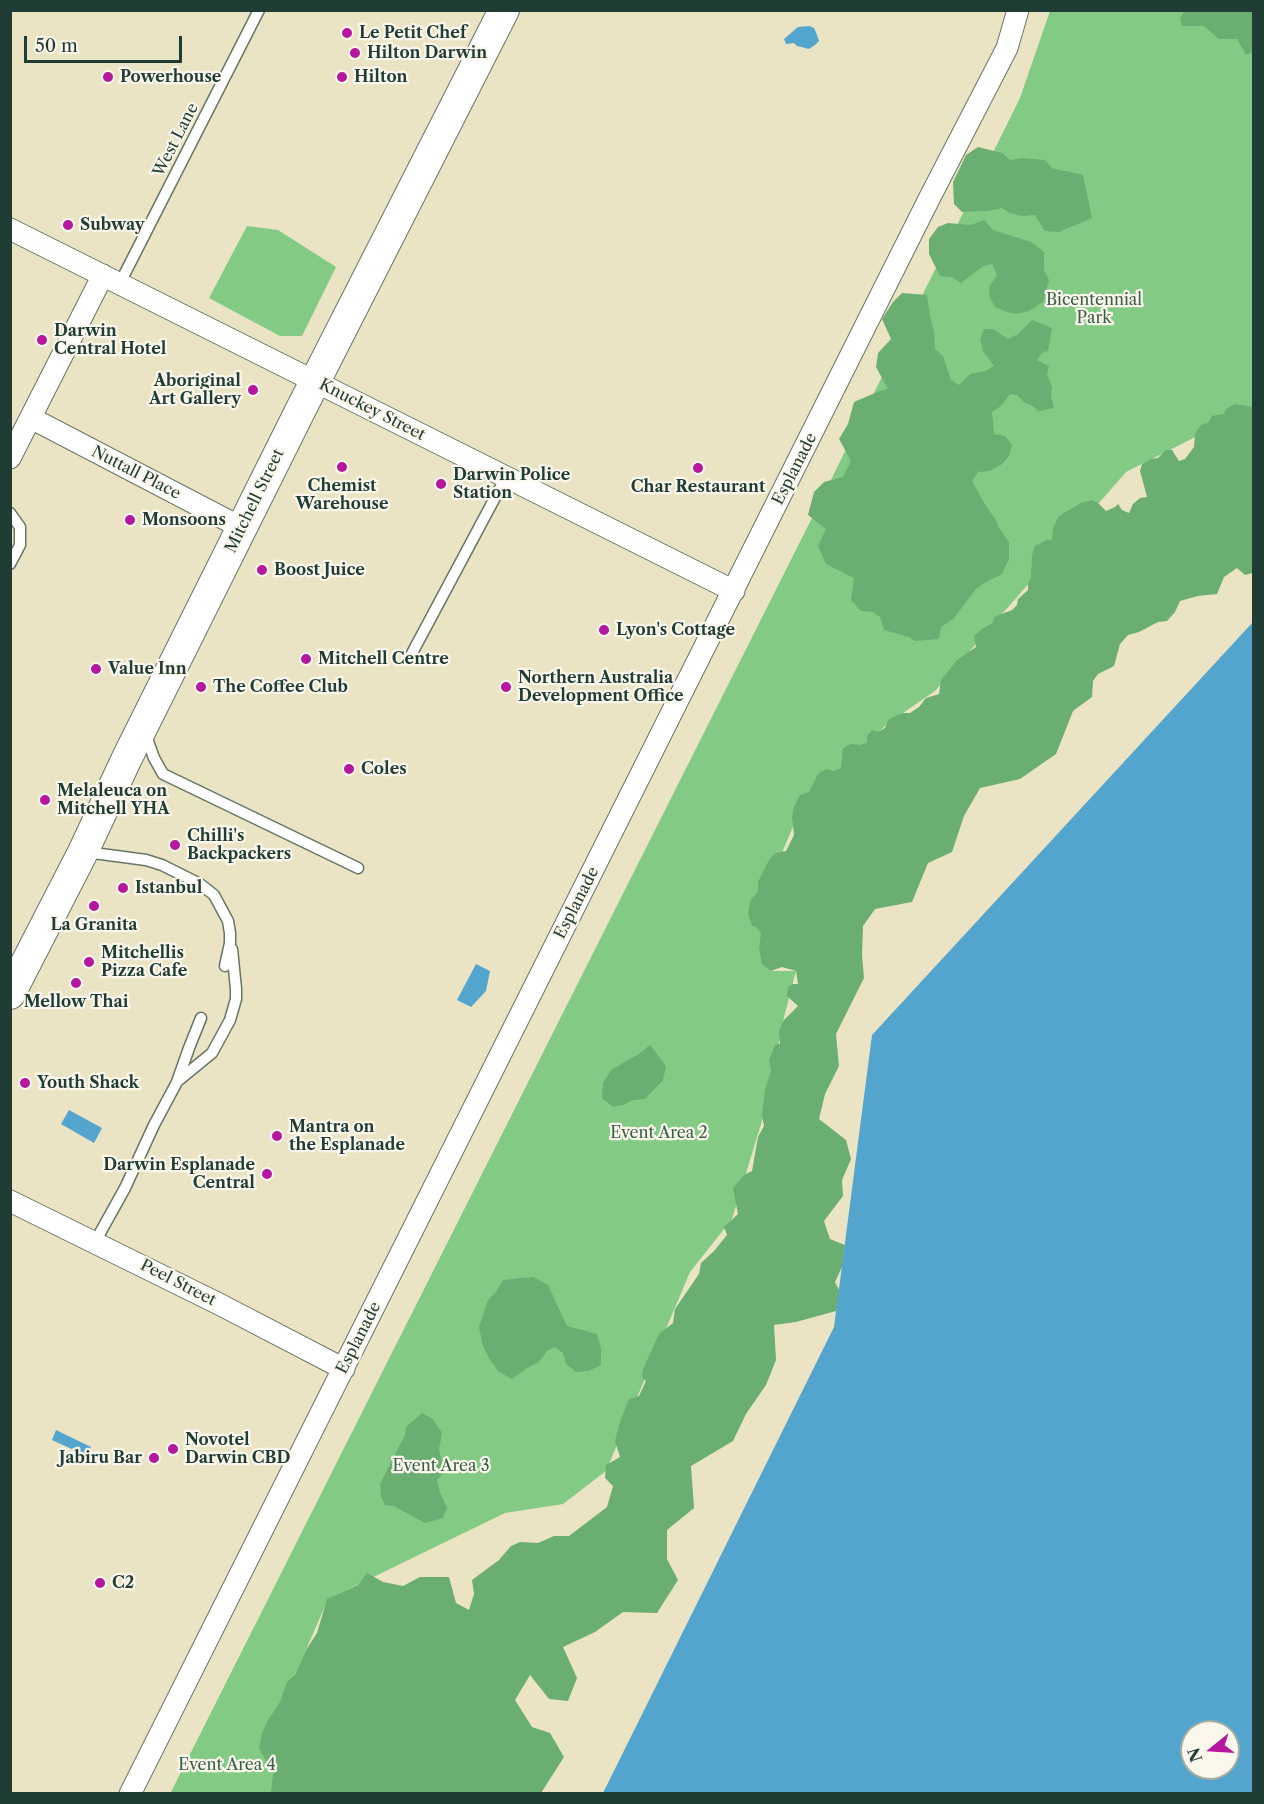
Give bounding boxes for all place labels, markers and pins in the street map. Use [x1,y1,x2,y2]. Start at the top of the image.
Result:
place label: Le Petit Chef [359,23,466,43]
marker: Le Petit Chef [340,26,354,40]
place label: Hilton Darwin [367,43,487,63]
marker: Hilton Darwin [348,46,362,60]
place label: Powerhouse [120,67,221,87]
place label: Hilton [354,67,408,87]
marker: Powerhouse [101,70,115,84]
marker: Hilton [335,70,349,84]
place label: Subway [80,215,145,235]
marker: Subway [61,218,75,232]
place label: Darwin Central Hotel [54,321,166,359]
marker: Darwin Central Hotel [35,333,49,347]
place label: Aboriginal Art Gallery [149,371,241,409]
marker: Aboriginal Art Gallery [246,383,260,397]
marker: Chemist Warehouse [335,460,349,474]
marker: Char Restaurant [691,461,705,475]
place label: Darwin Police Station [453,465,570,503]
place label: Chemist Warehouse [296,476,388,514]
marker: Darwin Police Station [434,477,448,491]
place label: Char Restaurant [631,477,765,497]
place label: Monsoons [142,510,226,530]
marker: Monsoons [123,513,137,527]
place label: Boost Juice [274,560,365,580]
marker: Boost Juice [255,563,269,577]
place label: Lyon's Cottage [616,620,735,640]
marker: Lyon's Cottage [597,623,611,637]
place label: Mitchell Centre [318,649,449,669]
marker: Mitchell Centre [299,652,313,666]
place label: Value Inn [108,659,187,679]
marker: Value Inn [89,662,103,676]
place label: Northern Australia Development Office [518,668,684,706]
place label: The Coffee Club [213,677,348,697]
marker: The Coffee Club [194,680,208,694]
marker: Northern Australia Development Office [499,680,513,694]
place label: Coles [361,759,407,779]
marker: Coles [342,762,356,776]
place label: Melaleuca on Mitchell YHA [57,781,170,819]
marker: Melaleuca on Mitchell YHA [38,793,52,807]
place label: Chilli's Backpackers [187,826,291,864]
marker: Chilli's Backpackers [168,838,182,852]
place label: Istanbul [135,878,202,898]
marker: Istanbul [116,881,130,895]
marker: La Granita [87,899,101,913]
place label: La Granita [50,915,138,935]
place label: Mitchellis Pizza Cafe [101,943,187,981]
marker: Mitchellis Pizza Cafe [82,955,96,969]
marker: Mellow Thai [69,976,83,990]
place label: Mellow Thai [24,992,128,1012]
place label: Youth Shack [37,1073,139,1093]
marker: Youth Shack [18,1076,32,1090]
place label: Mantra on the Esplanade [289,1117,405,1155]
marker: Mantra on the Esplanade [270,1129,284,1143]
place label: Darwin Esplanade Central [103,1155,255,1193]
marker: Darwin Esplanade Central [260,1167,274,1181]
place label: Novotel Darwin CBD [185,1430,290,1468]
marker: Novotel Darwin CBD [166,1442,180,1456]
place label: Jabiru Bar [59,1448,142,1468]
marker: Jabiru Bar [147,1451,161,1465]
place label: C2 [112,1573,134,1593]
marker: C2 [93,1576,107,1590]

